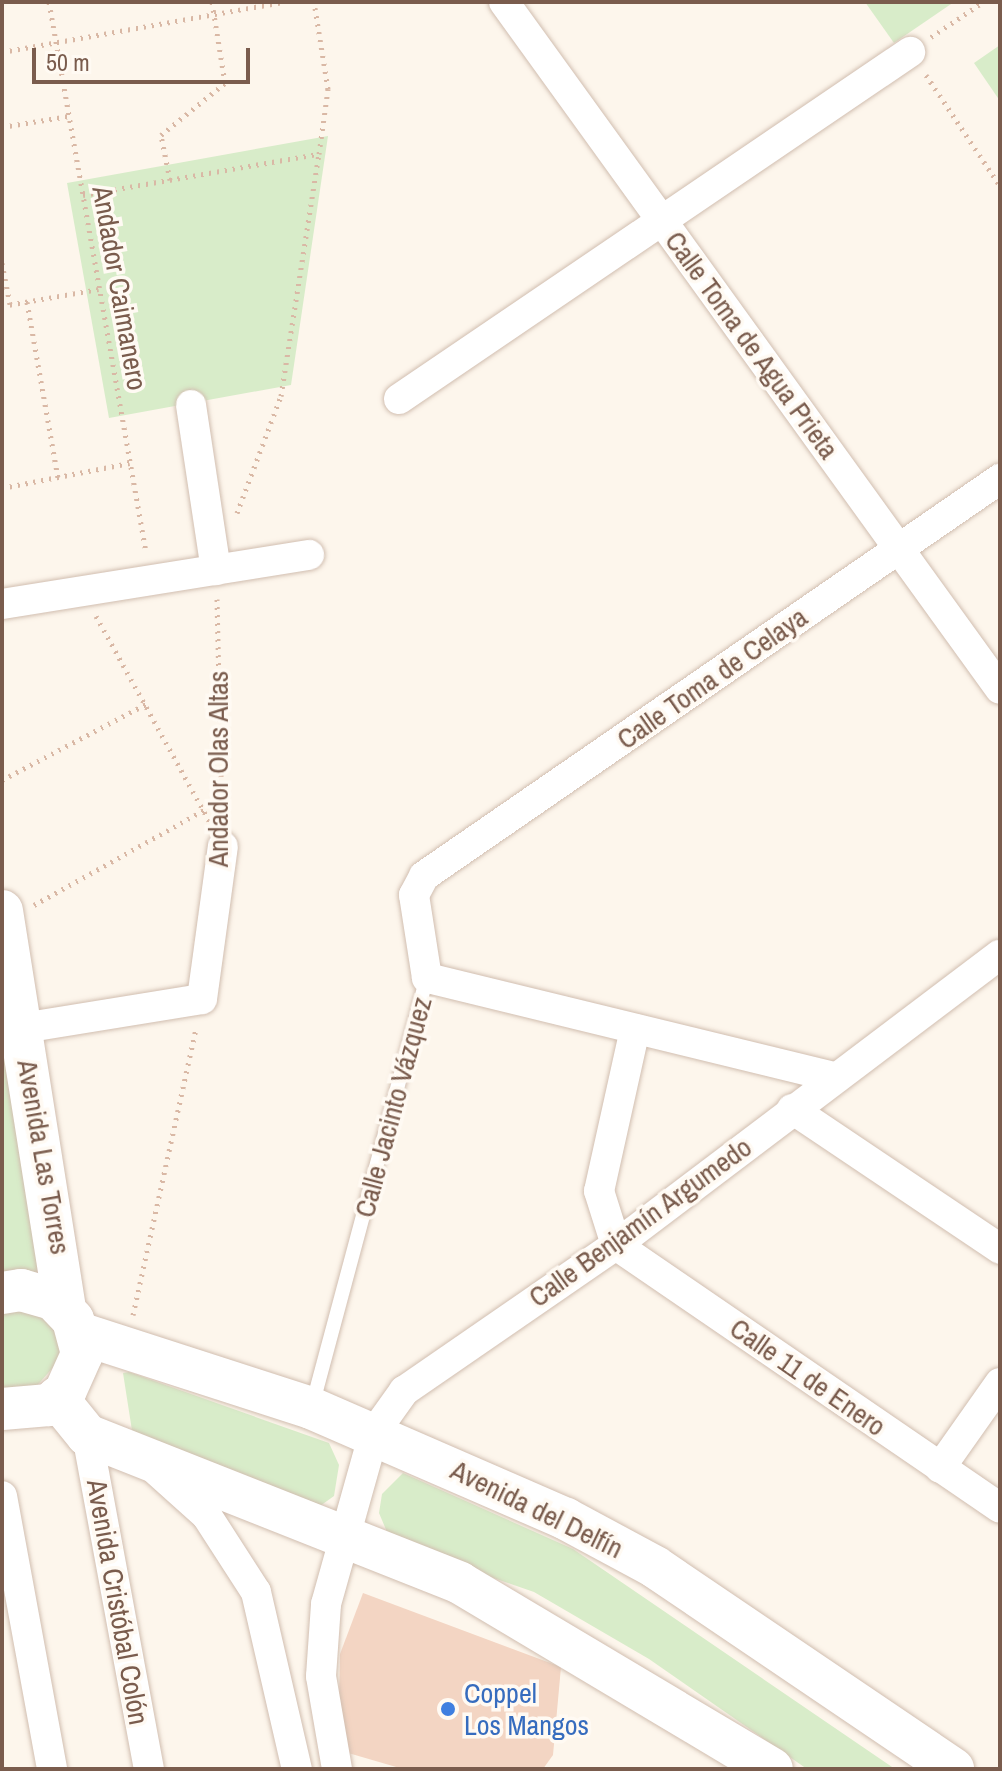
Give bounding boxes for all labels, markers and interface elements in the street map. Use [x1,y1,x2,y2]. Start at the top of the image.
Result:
scale bar [36,32,254,82]
text: 50 m [46,46,90,78]
street label: Andador Caimanero [86,183,154,393]
street label: Calle Toma de Agua Prieta [658,224,846,466]
street label: Calle Toma de Celaya [610,600,814,756]
street label: Andador Olas Altas [201,670,235,868]
street label: Calle Jacinto Vázquez [347,993,439,1221]
street label: Avenida Las Torres [10,1057,78,1257]
street label: Calle Benjamín Argumedo [522,1130,758,1314]
street label: Calle 11 de Enero [724,1311,892,1443]
street label: Avenida del Delfín [445,1453,629,1565]
street label: Avenida Cristóbal Colón [80,1477,156,1727]
place label: Coppel Los Mangos [464,1676,589,1742]
marker: Coppel Los Mangos [439,1700,457,1718]

